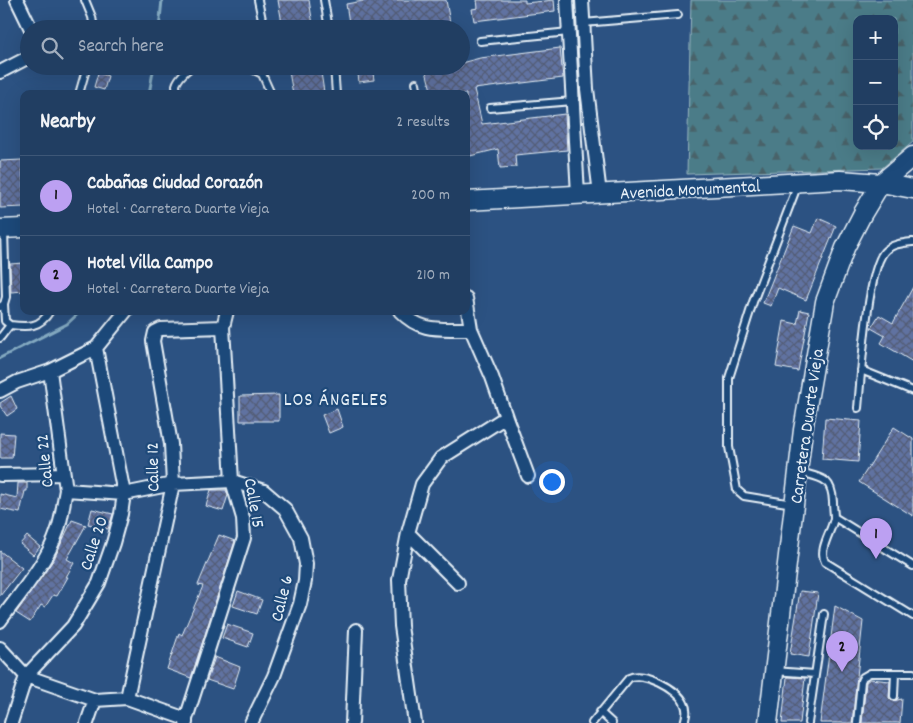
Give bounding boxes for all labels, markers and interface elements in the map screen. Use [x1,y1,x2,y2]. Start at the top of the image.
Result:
map controls [853,15,898,150]
button: + [853,15,898,60]
search box [20,20,470,75]
icon: search [38,34,66,62]
text: Search here [78,34,164,61]
button: − [853,60,898,105]
button: locate [853,105,898,150]
text: Nearby [40,108,95,138]
text: 2 results [396,111,450,134]
text: Cabañas Ciudad Corazón [87,171,263,198]
street label: Avenida Monumental [619,175,762,208]
text: 1 [54,184,58,207]
text: 200 m [411,184,450,207]
text: Hotel · Carretera Duarte Vieja [87,198,269,221]
text: Hotel Villa Campo [87,251,213,278]
text: 2 [53,264,60,287]
text: 210 m [416,264,450,287]
text: Hotel · Carretera Duarte Vieja [87,278,269,301]
street label: Carretera Duarte Vieja [785,347,832,505]
district label: LOS ÁNGELES [284,388,388,415]
street label: Calle 22 [31,433,62,489]
street label: Calle 12 [142,442,167,492]
your location [539,469,565,495]
street label: Calle 15 [236,477,269,530]
street label: Calle 20 [75,513,116,574]
pin: 1 [860,518,892,559]
street label: Calle 6 [266,573,301,624]
pin: 2 [826,631,858,672]

